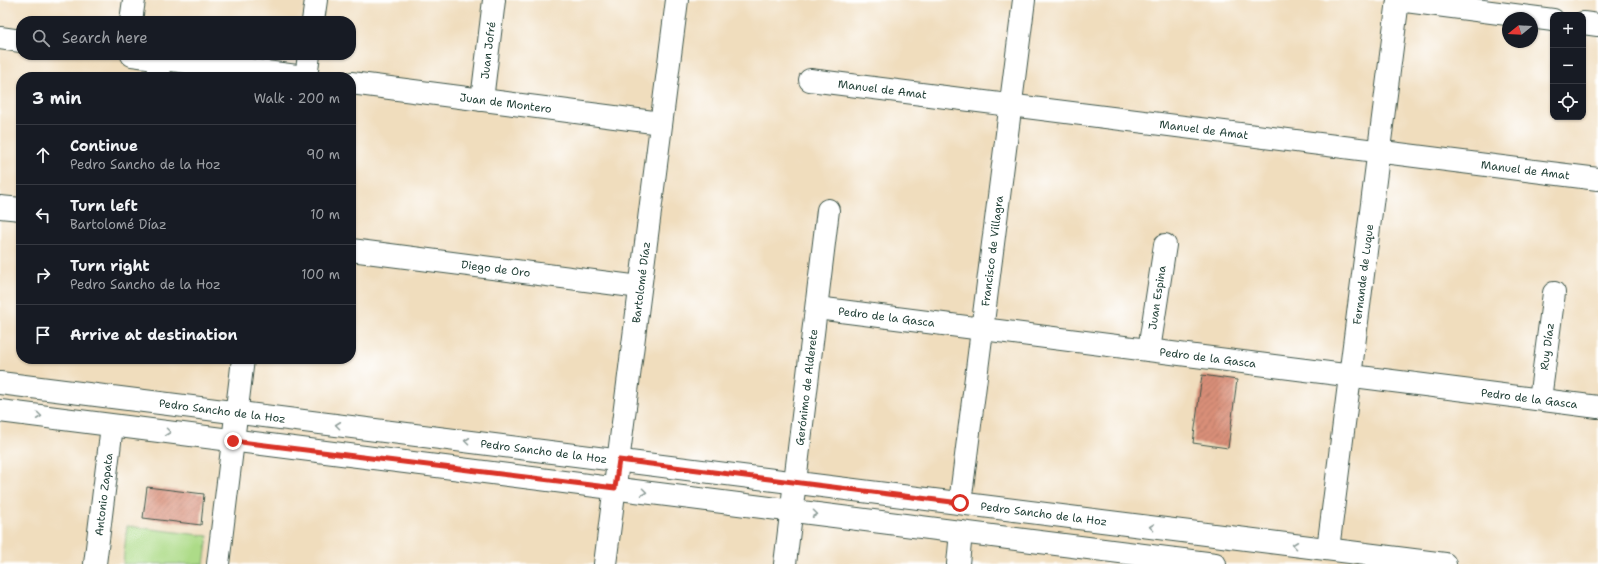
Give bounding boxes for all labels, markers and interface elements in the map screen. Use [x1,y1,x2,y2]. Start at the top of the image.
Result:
north arrow [1502,12,1538,48]
map controls [1550,12,1586,120]
button: + [1550,12,1586,48]
search box [16,16,356,60]
street label: Juan Jofré [477,21,499,80]
icon: search [30,27,52,49]
text: Search here [62,28,148,48]
button: − [1550,48,1586,84]
street label: Manuel de Amat [837,76,928,102]
button: locate [1550,84,1586,120]
text: 3 min [32,87,82,109]
text: Walk · 200 m [254,90,340,107]
street label: Juan de Montero [459,90,553,116]
street label: Manuel de Amat [1159,116,1249,143]
text: Continue [70,136,138,156]
icon: ahead [32,144,54,166]
text: 90 m [306,146,340,163]
text: Pedro Sancho de la Hoz [70,156,221,173]
street label: Manuel de Amat [1480,157,1571,183]
street label: Francisco de Villagra [978,195,1007,307]
text: Turn left [70,196,138,216]
icon: left [32,204,54,226]
text: 10 m [310,206,340,223]
text: Bartolomé Díaz [70,216,167,233]
street label: Fernande de Luque [1349,223,1377,325]
street label: Bartolomé Díaz [628,241,654,324]
text: Turn right [70,256,150,276]
street label: Diego de Oro [460,257,532,280]
icon: right [32,264,54,286]
street label: Juan Espina [1145,264,1169,331]
text: 100 m [301,266,340,283]
text: Pedro Sancho de la Hoz [70,276,221,293]
street label: Pedro de la Gasca [837,303,936,330]
street label: Ruy Díaz [1536,322,1557,371]
icon: arrive [32,324,54,346]
text: Arrive at destination [70,325,238,345]
street label: Gerónimo de Alderete [792,328,821,446]
street label: Pedro de la Gasca [1159,344,1257,371]
street label: Pedro de la Gasca [1480,385,1579,412]
street label: Pedro Sancho de la Hoz [158,395,287,426]
one-way arrow [36,411,42,420]
one-way arrow [335,421,341,430]
one-way arrow [165,427,171,436]
route end [224,432,242,450]
street label: Pedro Sancho de la Hoz [479,436,608,466]
one-way arrow [464,437,470,446]
street label: Antonio Zapata [91,452,116,537]
one-way arrow [641,487,647,496]
route start [951,494,969,512]
street label: Pedro Sancho de la Hoz [980,498,1108,529]
one-way arrow [812,509,818,518]
one-way arrow [1149,523,1155,532]
one-way arrow [1292,541,1298,550]

